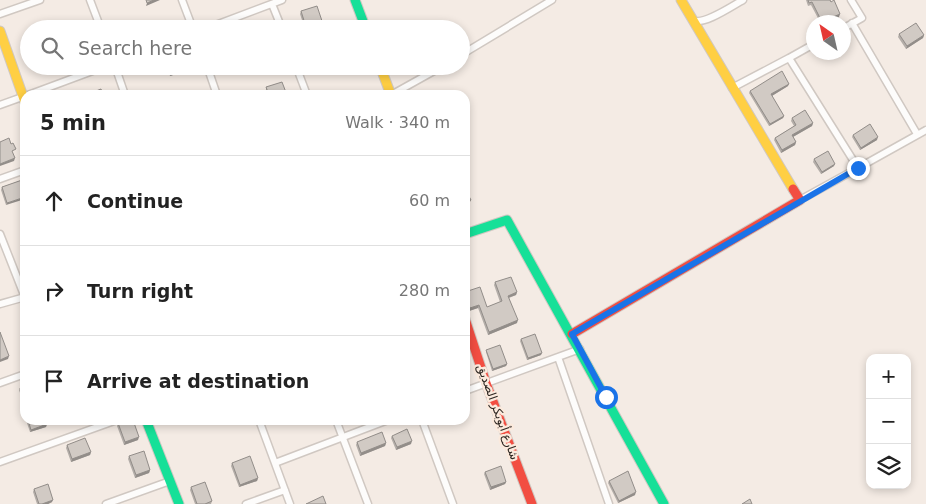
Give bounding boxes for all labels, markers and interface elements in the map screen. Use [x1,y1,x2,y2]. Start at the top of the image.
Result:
north arrow [806,15,851,60]
search box [20,20,470,75]
icon: search [38,34,66,62]
text: Search here [78,37,192,59]
text: 5 min [40,111,106,135]
text: Walk · 340 m [345,113,450,132]
route end [847,157,870,180]
icon: ahead [40,187,68,215]
text: Continue [87,190,183,212]
text: 60 m [409,191,450,210]
icon: right [40,277,68,305]
text: Turn right [87,280,193,302]
text: 280 m [399,281,450,300]
map controls [866,354,911,489]
button: + [866,354,911,399]
street label: شارع أبوبكر الصديق [473,362,523,462]
icon: arrive [40,367,68,395]
text: Arrive at destination [87,370,309,392]
route start [595,386,618,409]
button: − [866,399,911,444]
button: layers [866,444,911,489]

